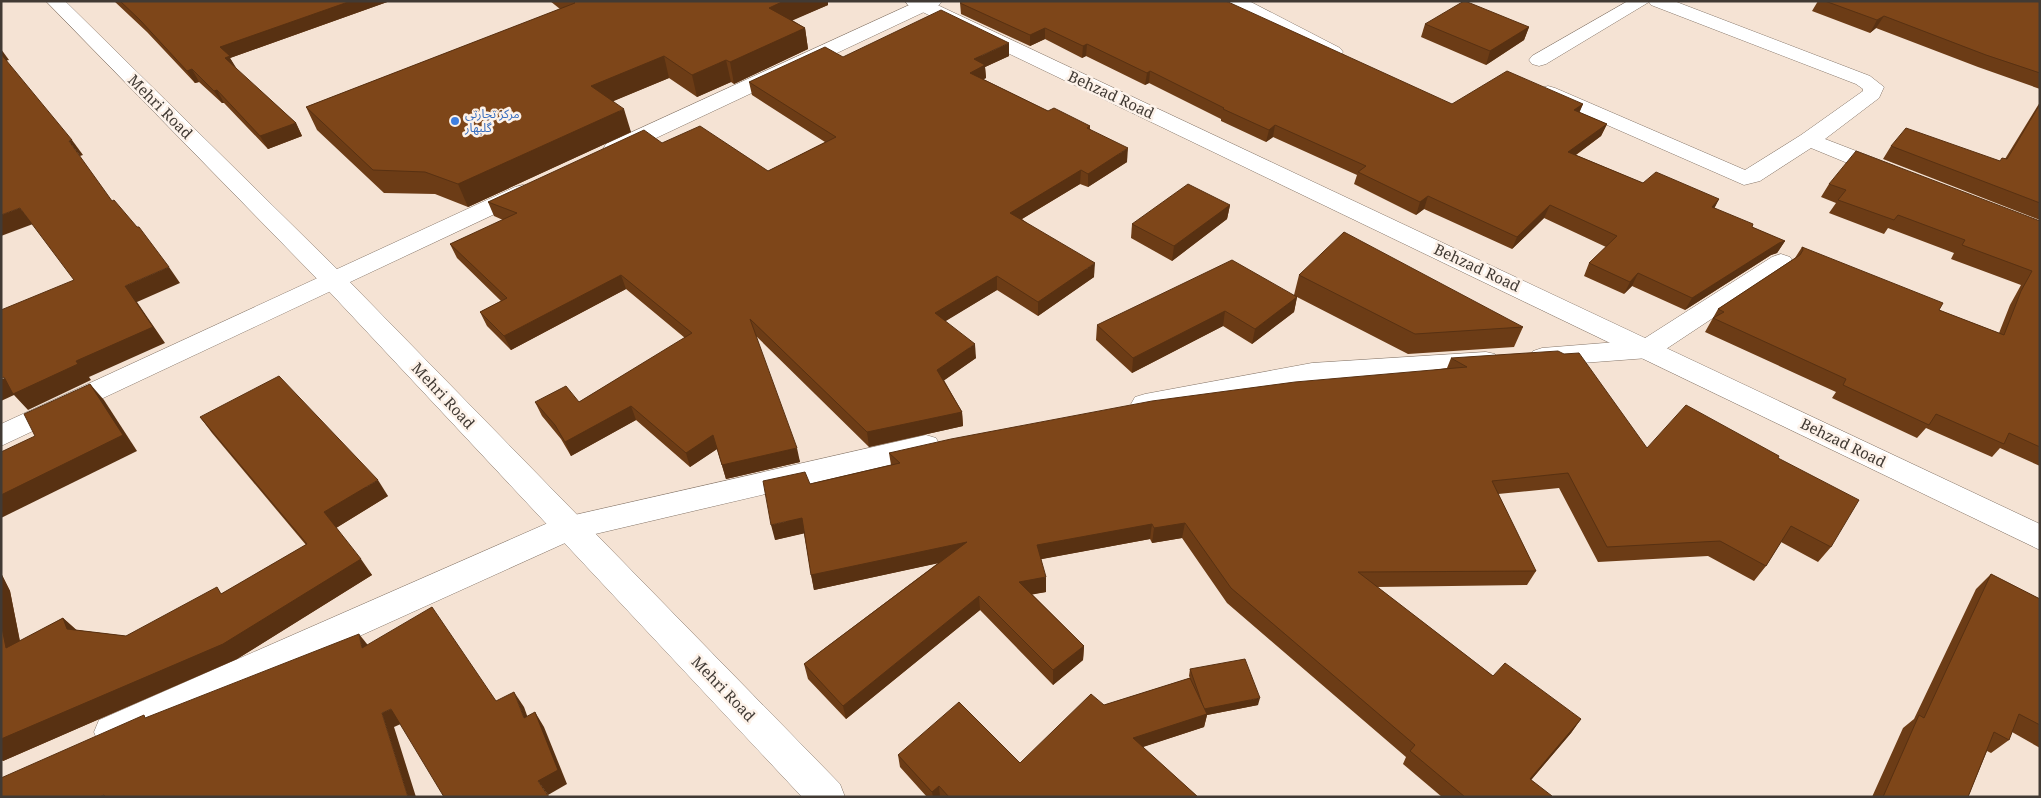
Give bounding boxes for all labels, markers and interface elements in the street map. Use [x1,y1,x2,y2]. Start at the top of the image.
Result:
street label: Behzad Road [1065,65,1158,123]
street label: Mehri Road [124,70,197,143]
place label: مرکز تجارتی گلبهار [464,105,520,136]
marker: مرکز تجارتی گلبهار [449,115,461,127]
street label: Behzad Road [1431,238,1524,296]
street label: Mehri Road [408,358,480,433]
street label: Behzad Road [1797,413,1889,471]
street label: Mehri Road [688,651,760,725]

